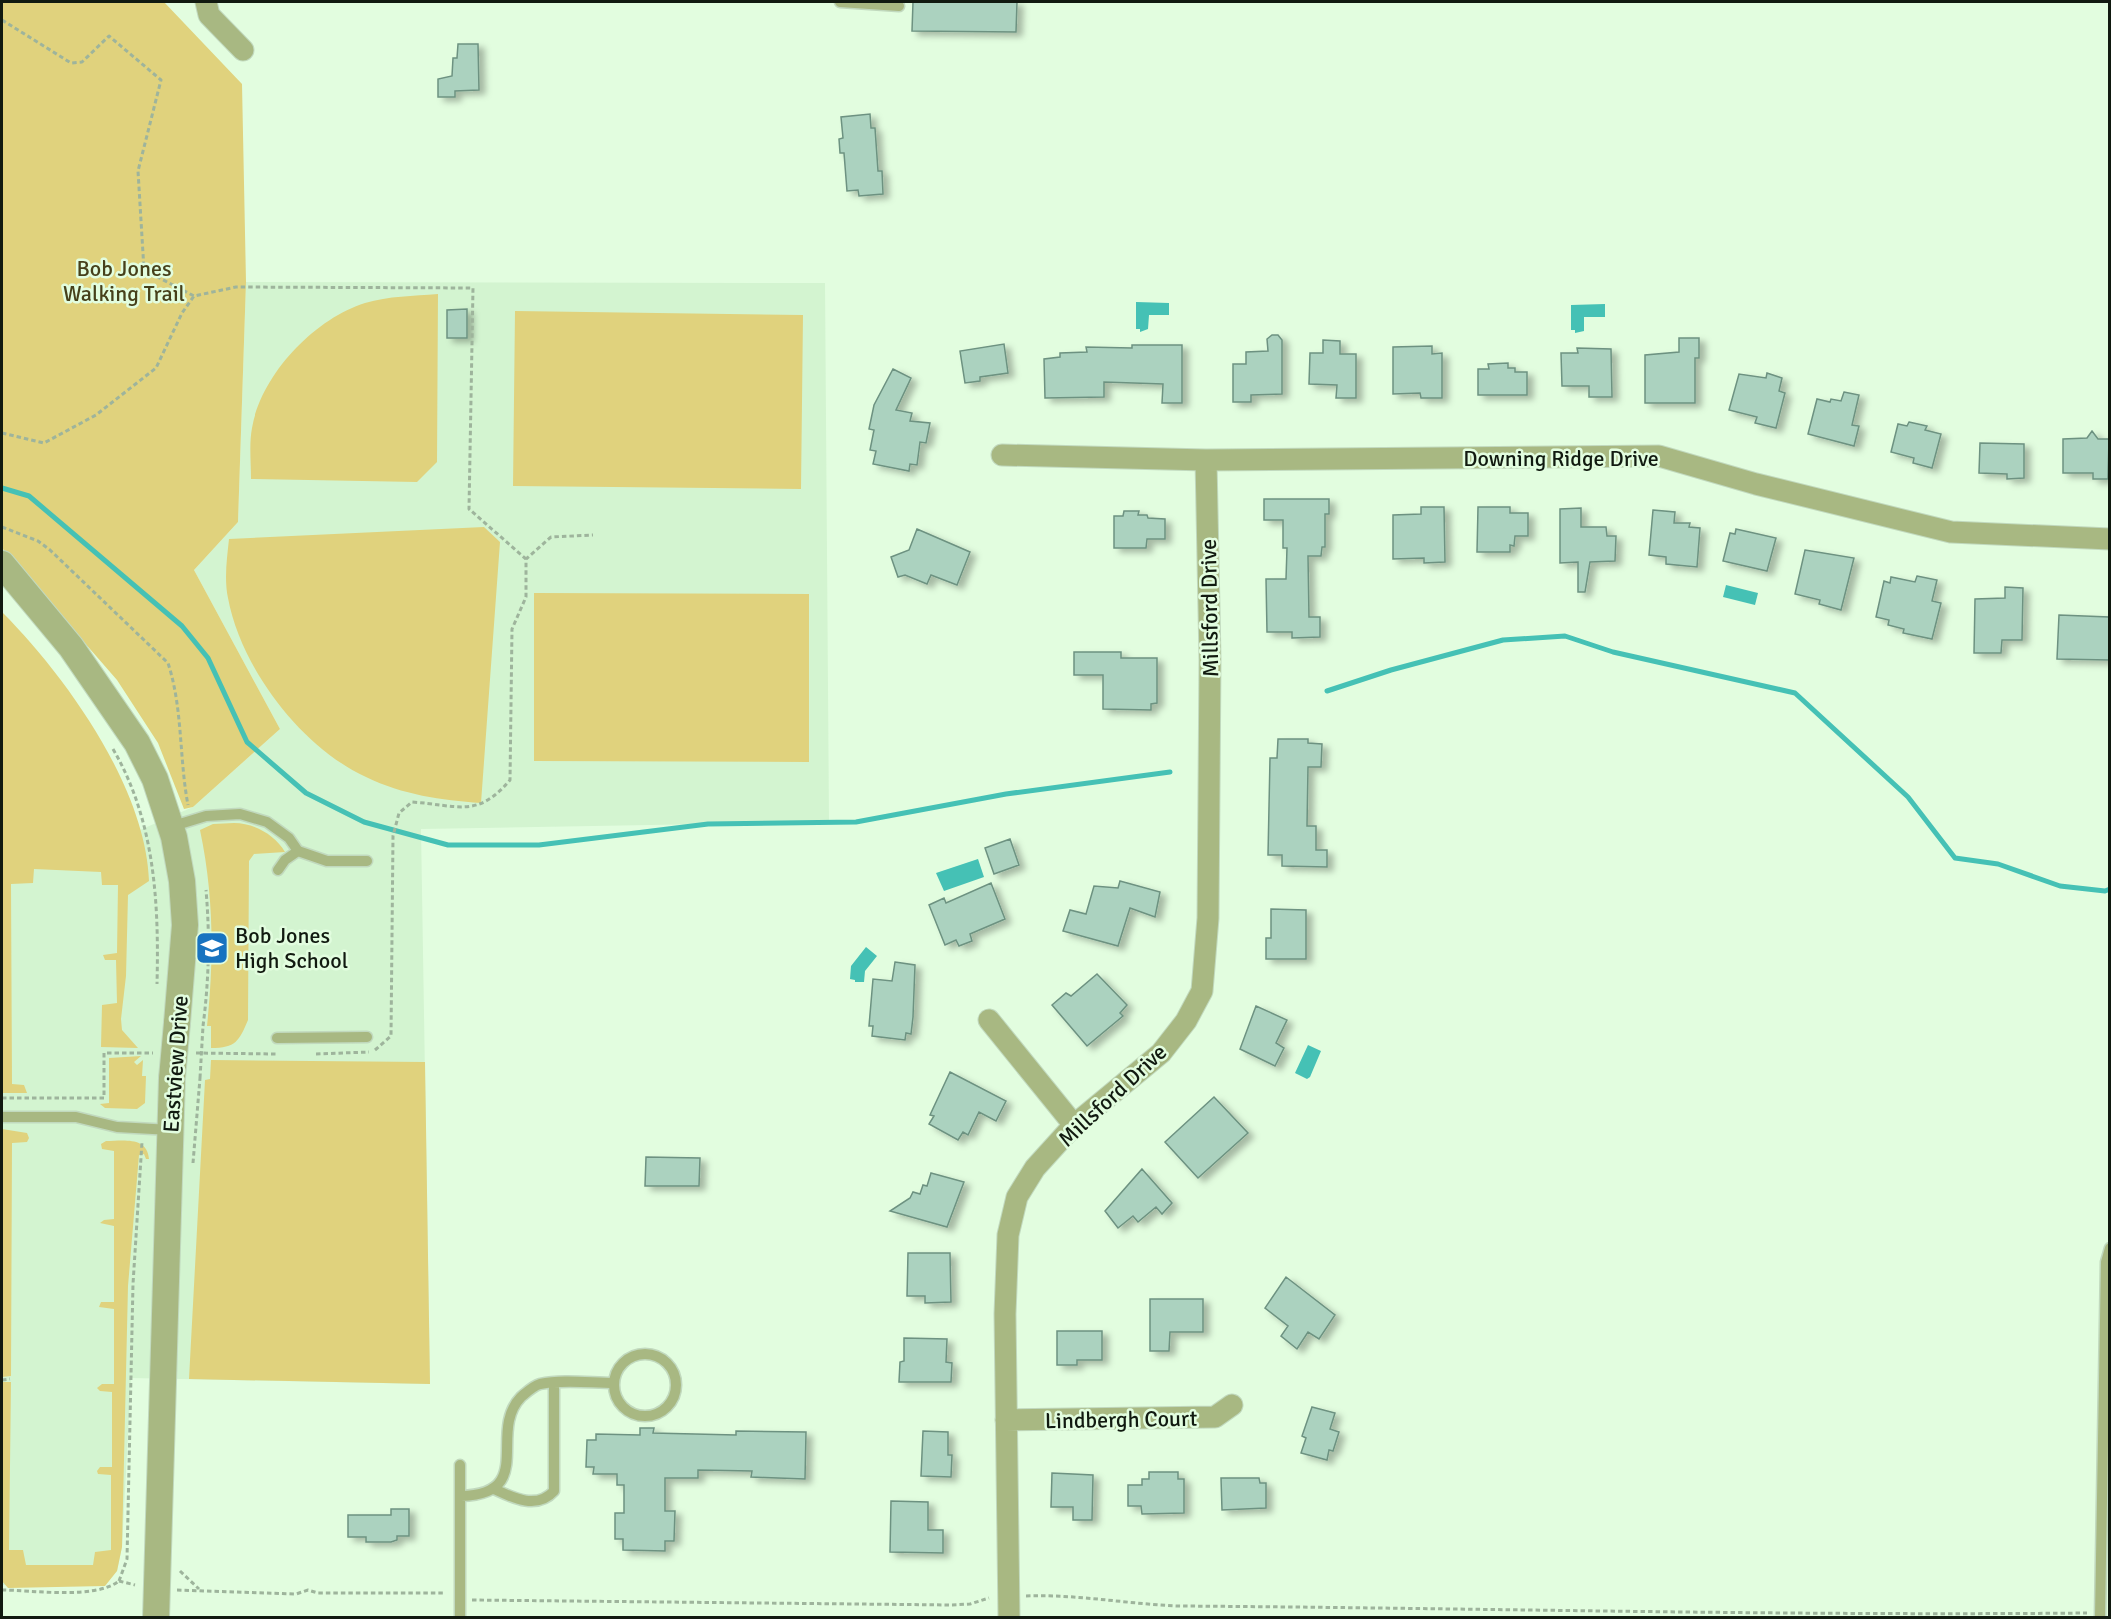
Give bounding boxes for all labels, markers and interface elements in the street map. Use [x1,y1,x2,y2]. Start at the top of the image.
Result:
park label: Bob Jones Walking Trail [63,255,185,307]
street label: Downing Ridge Drive [1463,445,1659,472]
street label: Millsford Drive [1195,539,1224,677]
place label: Bob Jones High School [235,922,348,974]
school or university icon: Bob Jones High School [194,930,230,966]
street label: Eastview Drive [157,995,194,1133]
street label: Millsford Drive [1053,1038,1172,1152]
street label: Lindbergh Court [1045,1405,1198,1434]

